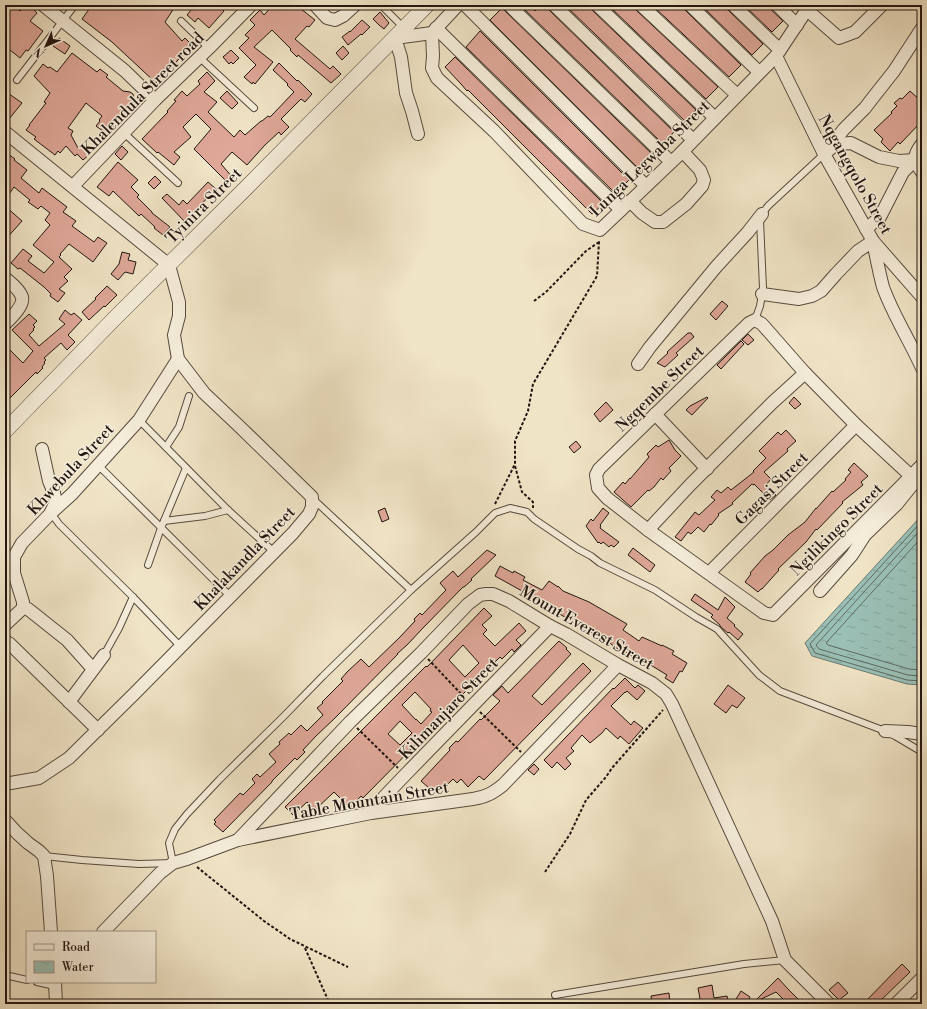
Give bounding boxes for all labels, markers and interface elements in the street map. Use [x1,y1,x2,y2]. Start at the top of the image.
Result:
north arrow [26,26,66,66]
street label: Khalendula Street road [77,28,208,159]
text: N [31,44,48,60]
street label: Lunga Legwaba Street [586,96,714,221]
street label: Nqgangqolo Street [814,111,897,238]
street label: Tyinira Street [161,163,246,248]
street label: Ngqembe Street [611,341,708,436]
street label: Khwebula Street [23,419,118,520]
street label: Gagasi Street [731,448,813,529]
street label: Ngilikingo Street [786,479,887,580]
street label: Khalakandla Street [190,502,300,615]
street label: Mount Everest Street [516,581,657,675]
street label: Kilimanjaro Street [395,653,503,764]
street label: Table Mountain Street [288,777,451,825]
legend [26,931,156,983]
text: Road [62,940,90,955]
text: Water [61,960,94,975]

